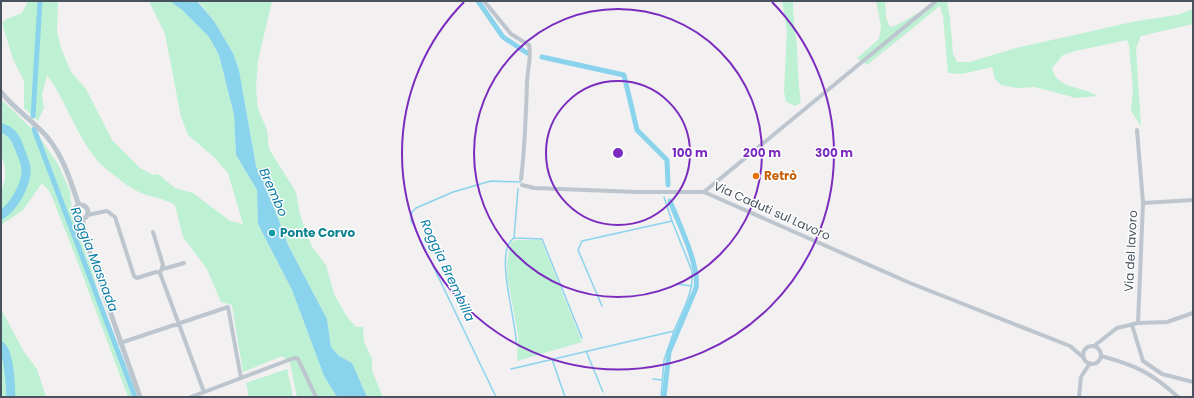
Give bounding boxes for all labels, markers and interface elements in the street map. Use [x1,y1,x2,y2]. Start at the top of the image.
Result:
text: 100 m [672,144,708,161]
text: 200 m [743,144,781,161]
text: 300 m [815,144,853,161]
centre of rings [611,146,625,160]
water label: Brembo [254,165,293,220]
place label: Retrò [764,167,797,184]
marker: Retrò [751,171,761,181]
street label: Via Caduti sul Lavoro [711,177,834,244]
water label: Roggia Masnada [66,204,123,315]
street label: Via del lavoro [1120,209,1141,292]
water label: Roggia Brembilla [415,216,480,325]
place label: Ponte Corvo [280,224,355,241]
marker: Ponte Corvo [267,228,277,238]

